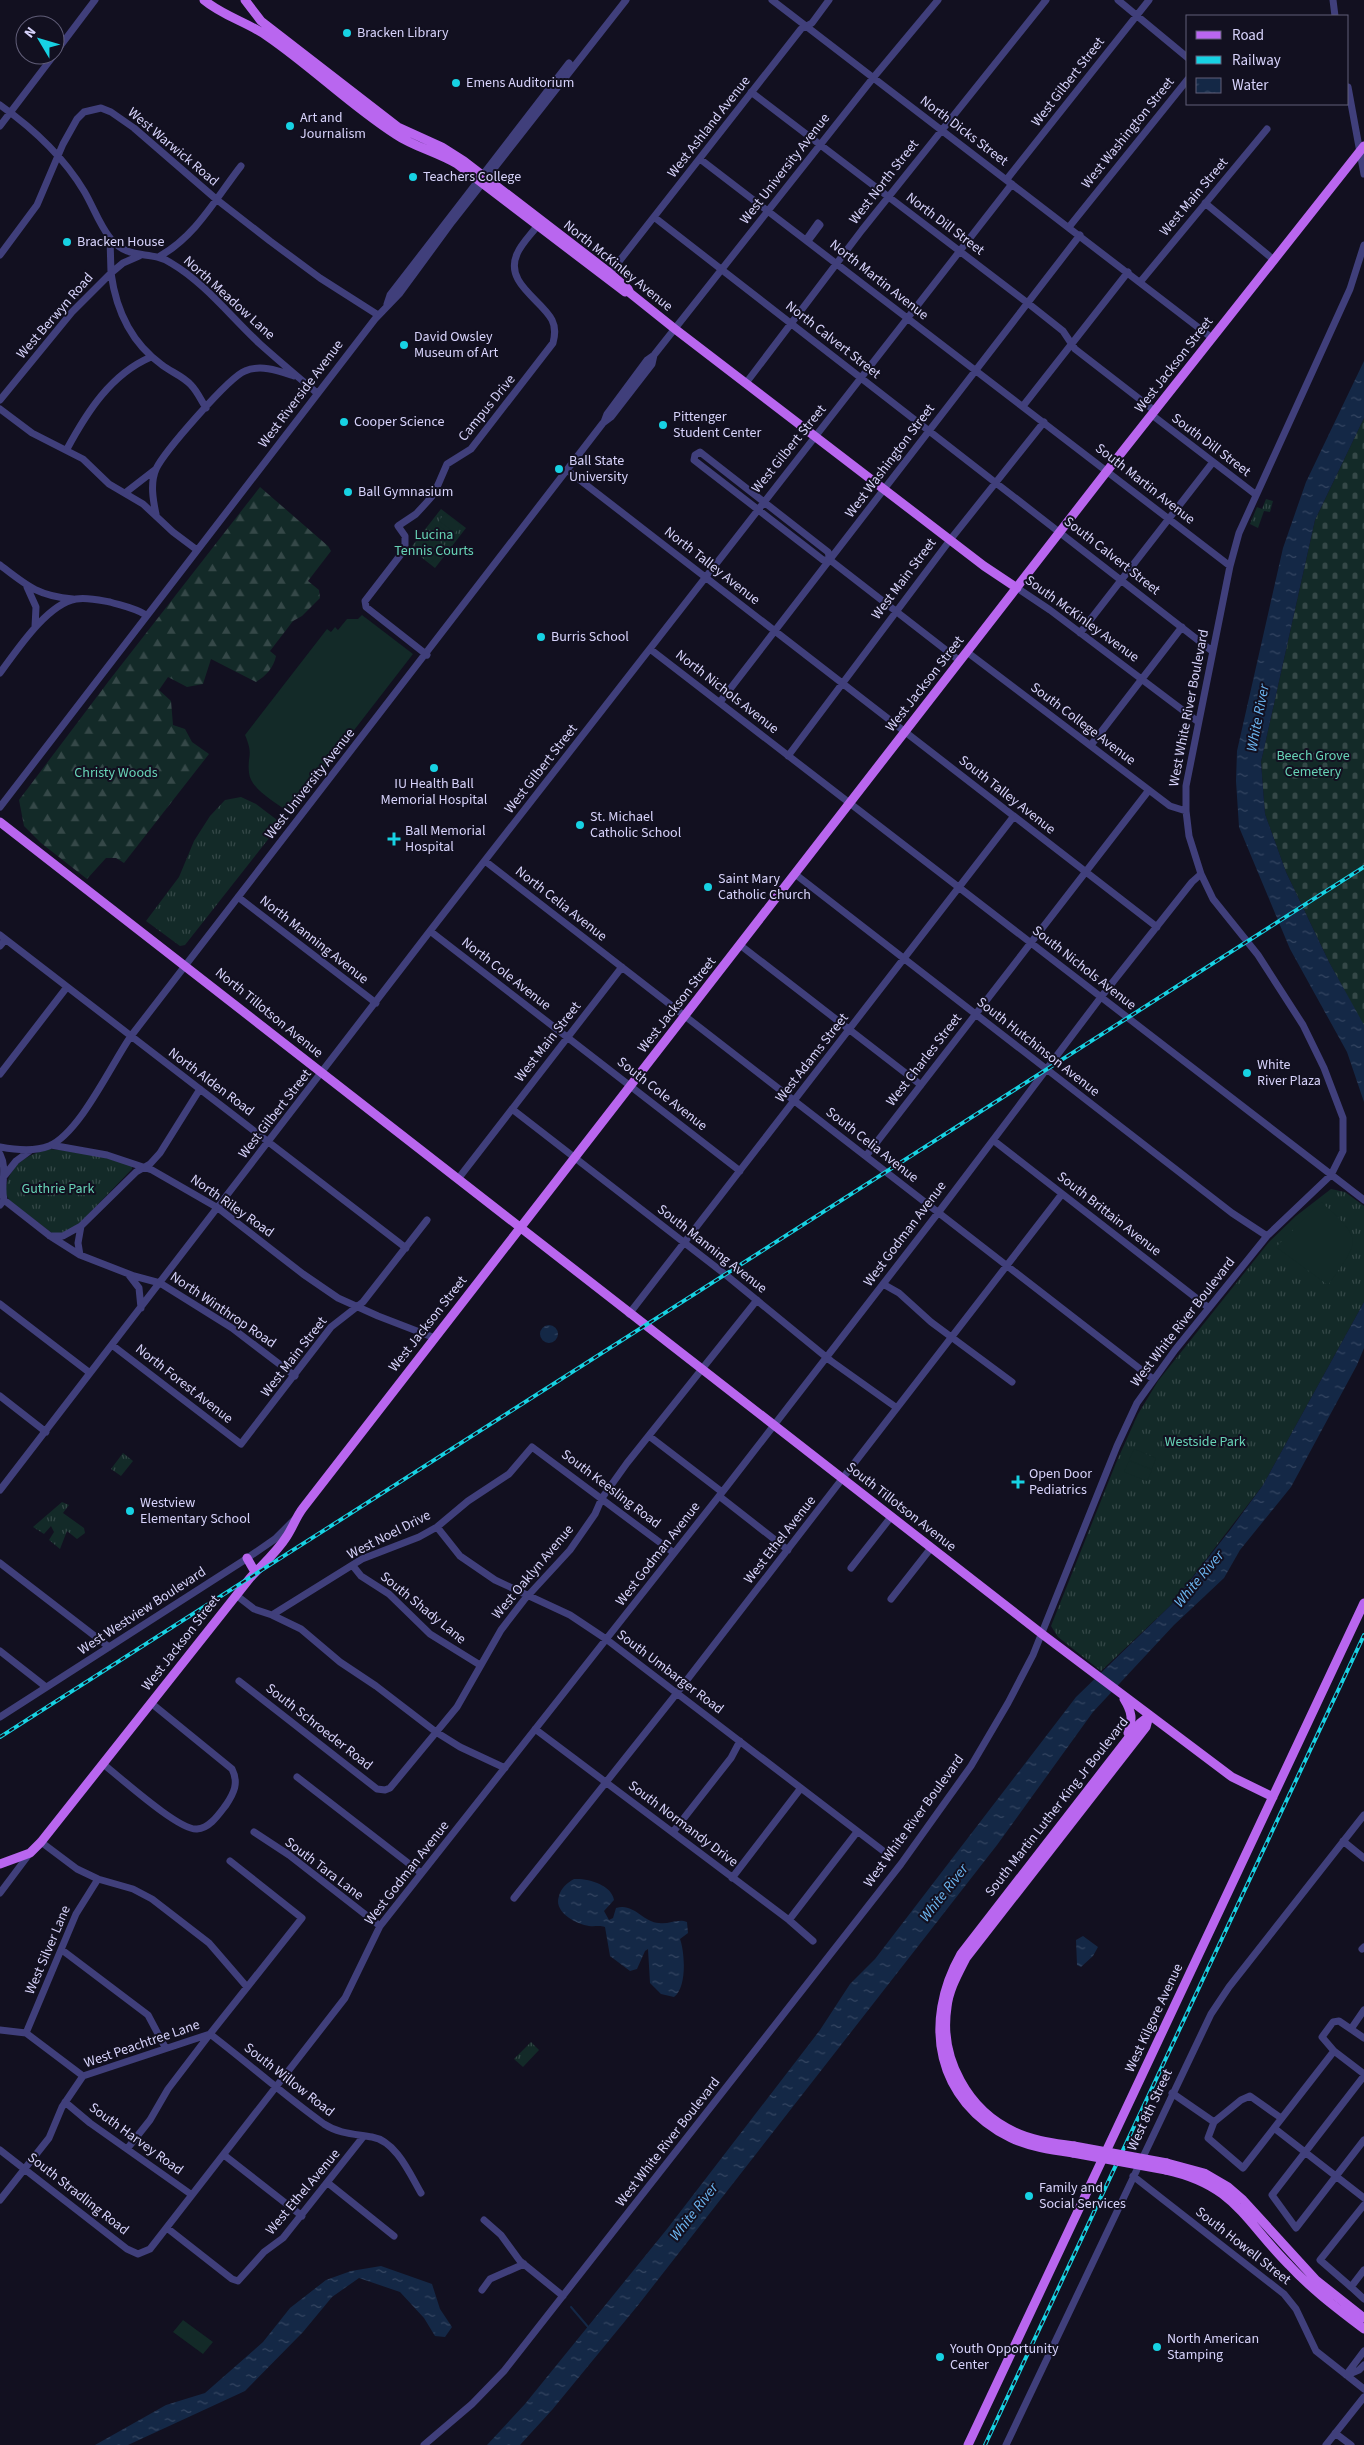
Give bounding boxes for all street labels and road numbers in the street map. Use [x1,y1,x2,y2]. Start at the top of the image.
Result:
street label: West Gilbert Street [1027,33,1110,131]
street label: West Ashland Avenue [663,72,755,182]
street label: West Washington Street [1077,73,1179,193]
street label: North Dicks Street [916,91,1012,171]
street label: West Warwick Road [123,103,223,191]
street label: West University Avenue [735,109,835,229]
street label: West North Street [844,135,924,229]
street label: West Main Street [1155,153,1233,241]
street label: North Dill Street [902,188,989,260]
street label: North McKinley Avenue [559,216,677,316]
street label: North Martin Avenue [825,235,933,325]
street label: North Meadow Lane [179,251,279,345]
street label: West Berwyn Road [12,269,98,363]
street label: North Calvert Street [781,296,885,384]
street label: West Jackson Street [1130,312,1218,417]
street label: West Riverside Avenue [254,336,348,452]
street label: Campus Drive [454,370,520,446]
street label: West Gilbert Street [747,400,831,498]
street label: West Washington Street [840,400,940,522]
street label: South Dill Street [1167,408,1255,482]
street label: South Martin Avenue [1091,439,1199,529]
street label: South Calvert Street [1060,512,1165,600]
street label: North Talley Avenue [660,522,764,610]
street label: West Main Street [867,534,941,624]
street label: South McKinley Avenue [1021,571,1143,667]
street label: West White River Boulevard [1164,628,1214,788]
street label: West Jackson Street [881,631,969,736]
street label: North Nichols Avenue [671,645,783,739]
street label: South College Avenue [1026,678,1140,770]
street label: West Gilbert Street [500,720,583,818]
street label: West University Avenue [260,724,360,844]
street label: South Talley Avenue [954,751,1060,839]
street label: North Celia Avenue [511,862,611,946]
street label: North Manning Avenue [255,891,373,989]
street label: South Nichols Avenue [1028,921,1140,1015]
street label: North Cole Avenue [457,933,555,1015]
street label: West Jackson Street [633,952,721,1057]
street label: North Tillotson Avenue [211,963,327,1063]
street label: South Hutchinson Avenue [972,993,1104,1101]
street label: West Main Street [510,997,586,1086]
street label: West Adams Street [771,1009,854,1107]
street label: West Charles Street [881,1009,967,1111]
street label: North Alden Road [164,1043,258,1121]
street label: South Cole Avenue [613,1052,711,1136]
street label: West Gilbert Street [234,1065,317,1163]
street label: South Celia Avenue [821,1102,923,1188]
street label: South Brittain Avenue [1053,1167,1165,1261]
street label: North Riley Road [186,1170,278,1242]
street label: West Godman Avenue [859,1177,951,1291]
street label: South Manning Avenue [653,1200,771,1298]
street label: West White River Boulevard [1126,1253,1240,1391]
street label: North Winthrop Road [166,1267,280,1353]
street label: West Jackson Street [384,1271,472,1376]
street label: West Main Street [256,1312,332,1401]
street label: North Forest Avenue [131,1340,237,1429]
street label: South Keesling Road [557,1445,665,1533]
street label: South Tillotson Avenue [842,1458,960,1556]
street label: West Ethel Avenue [739,1492,821,1588]
street label: West Godman Avenue [611,1498,705,1610]
street label: West Noel Drive [344,1505,434,1565]
street label: West Oaklyn Avenue [487,1520,579,1624]
street label: West Westview Boulevard [74,1562,210,1660]
street label: South Shady Lane [376,1567,470,1649]
street label: West Jackson Street [137,1590,225,1695]
street label: South Umbarger Road [612,1625,728,1719]
street label: South Schroeder Road [261,1679,377,1775]
street label: South Martin Luther King Jr Boulevard [980,1713,1134,1901]
street label: West White River Boulevard [860,1751,968,1891]
street label: South Normandy Drive [624,1776,742,1872]
street label: West Godman Avenue [360,1817,454,1929]
street label: South Tara Lane [280,1833,368,1905]
street label: West Silver Lane [20,1902,76,1998]
street label: West Kilgore Avenue [1120,1960,1188,2076]
street label: West Peachtree Lane [82,2015,203,2073]
street label: South Willow Road [240,2038,338,2122]
street label: West 8th Street [1122,2066,1178,2154]
street label: West White River Boulevard [612,2074,724,2210]
street label: South Harvey Road [85,2098,187,2180]
street label: West Ethel Avenue [261,2145,345,2239]
street label: South Stradling Road [23,2148,133,2240]
street label: South Howell Street [1191,2202,1295,2290]

